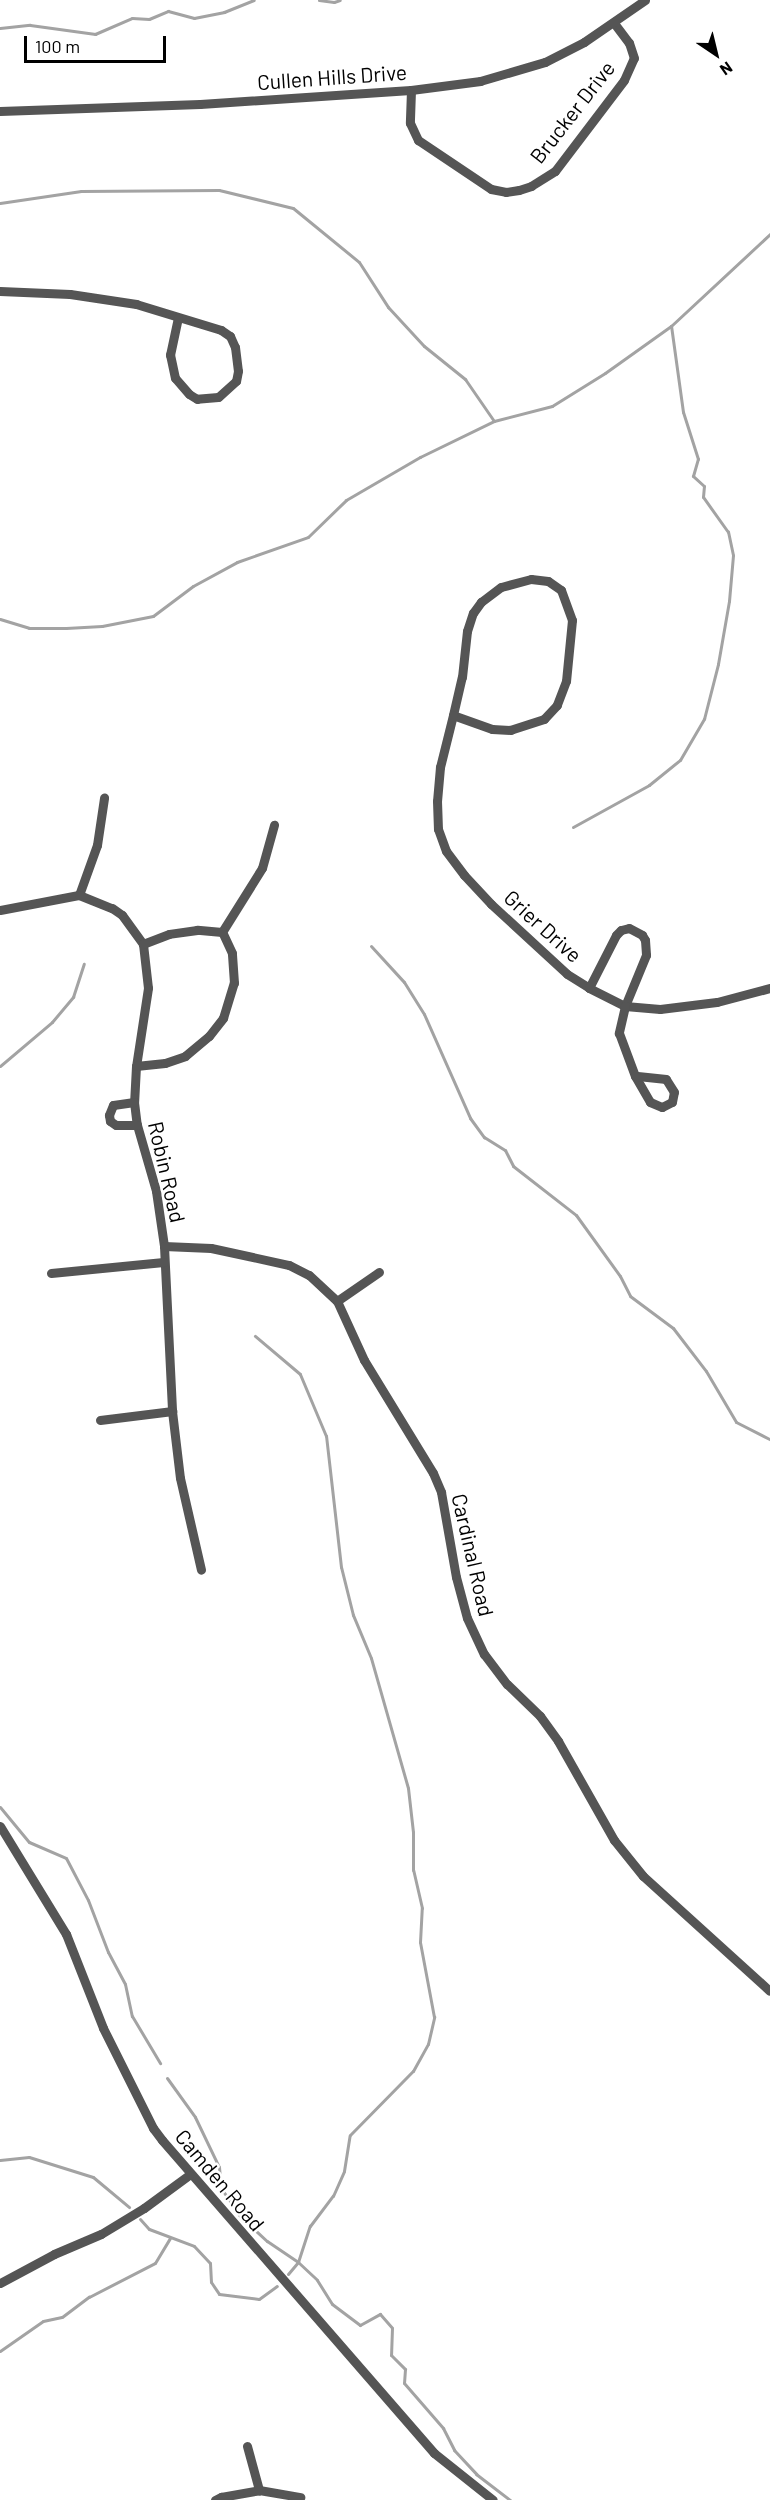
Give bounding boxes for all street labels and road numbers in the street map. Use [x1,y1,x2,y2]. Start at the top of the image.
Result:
street label: Brucker Drive [524,56,620,168]
street label: Cullen Hills Drive [256,59,408,95]
street label: Grier Drive [499,885,587,967]
street label: Robin Road [143,1119,191,1225]
street label: Cardinal Road [447,1491,499,1619]
street label: Camden Road [170,2124,270,2236]

